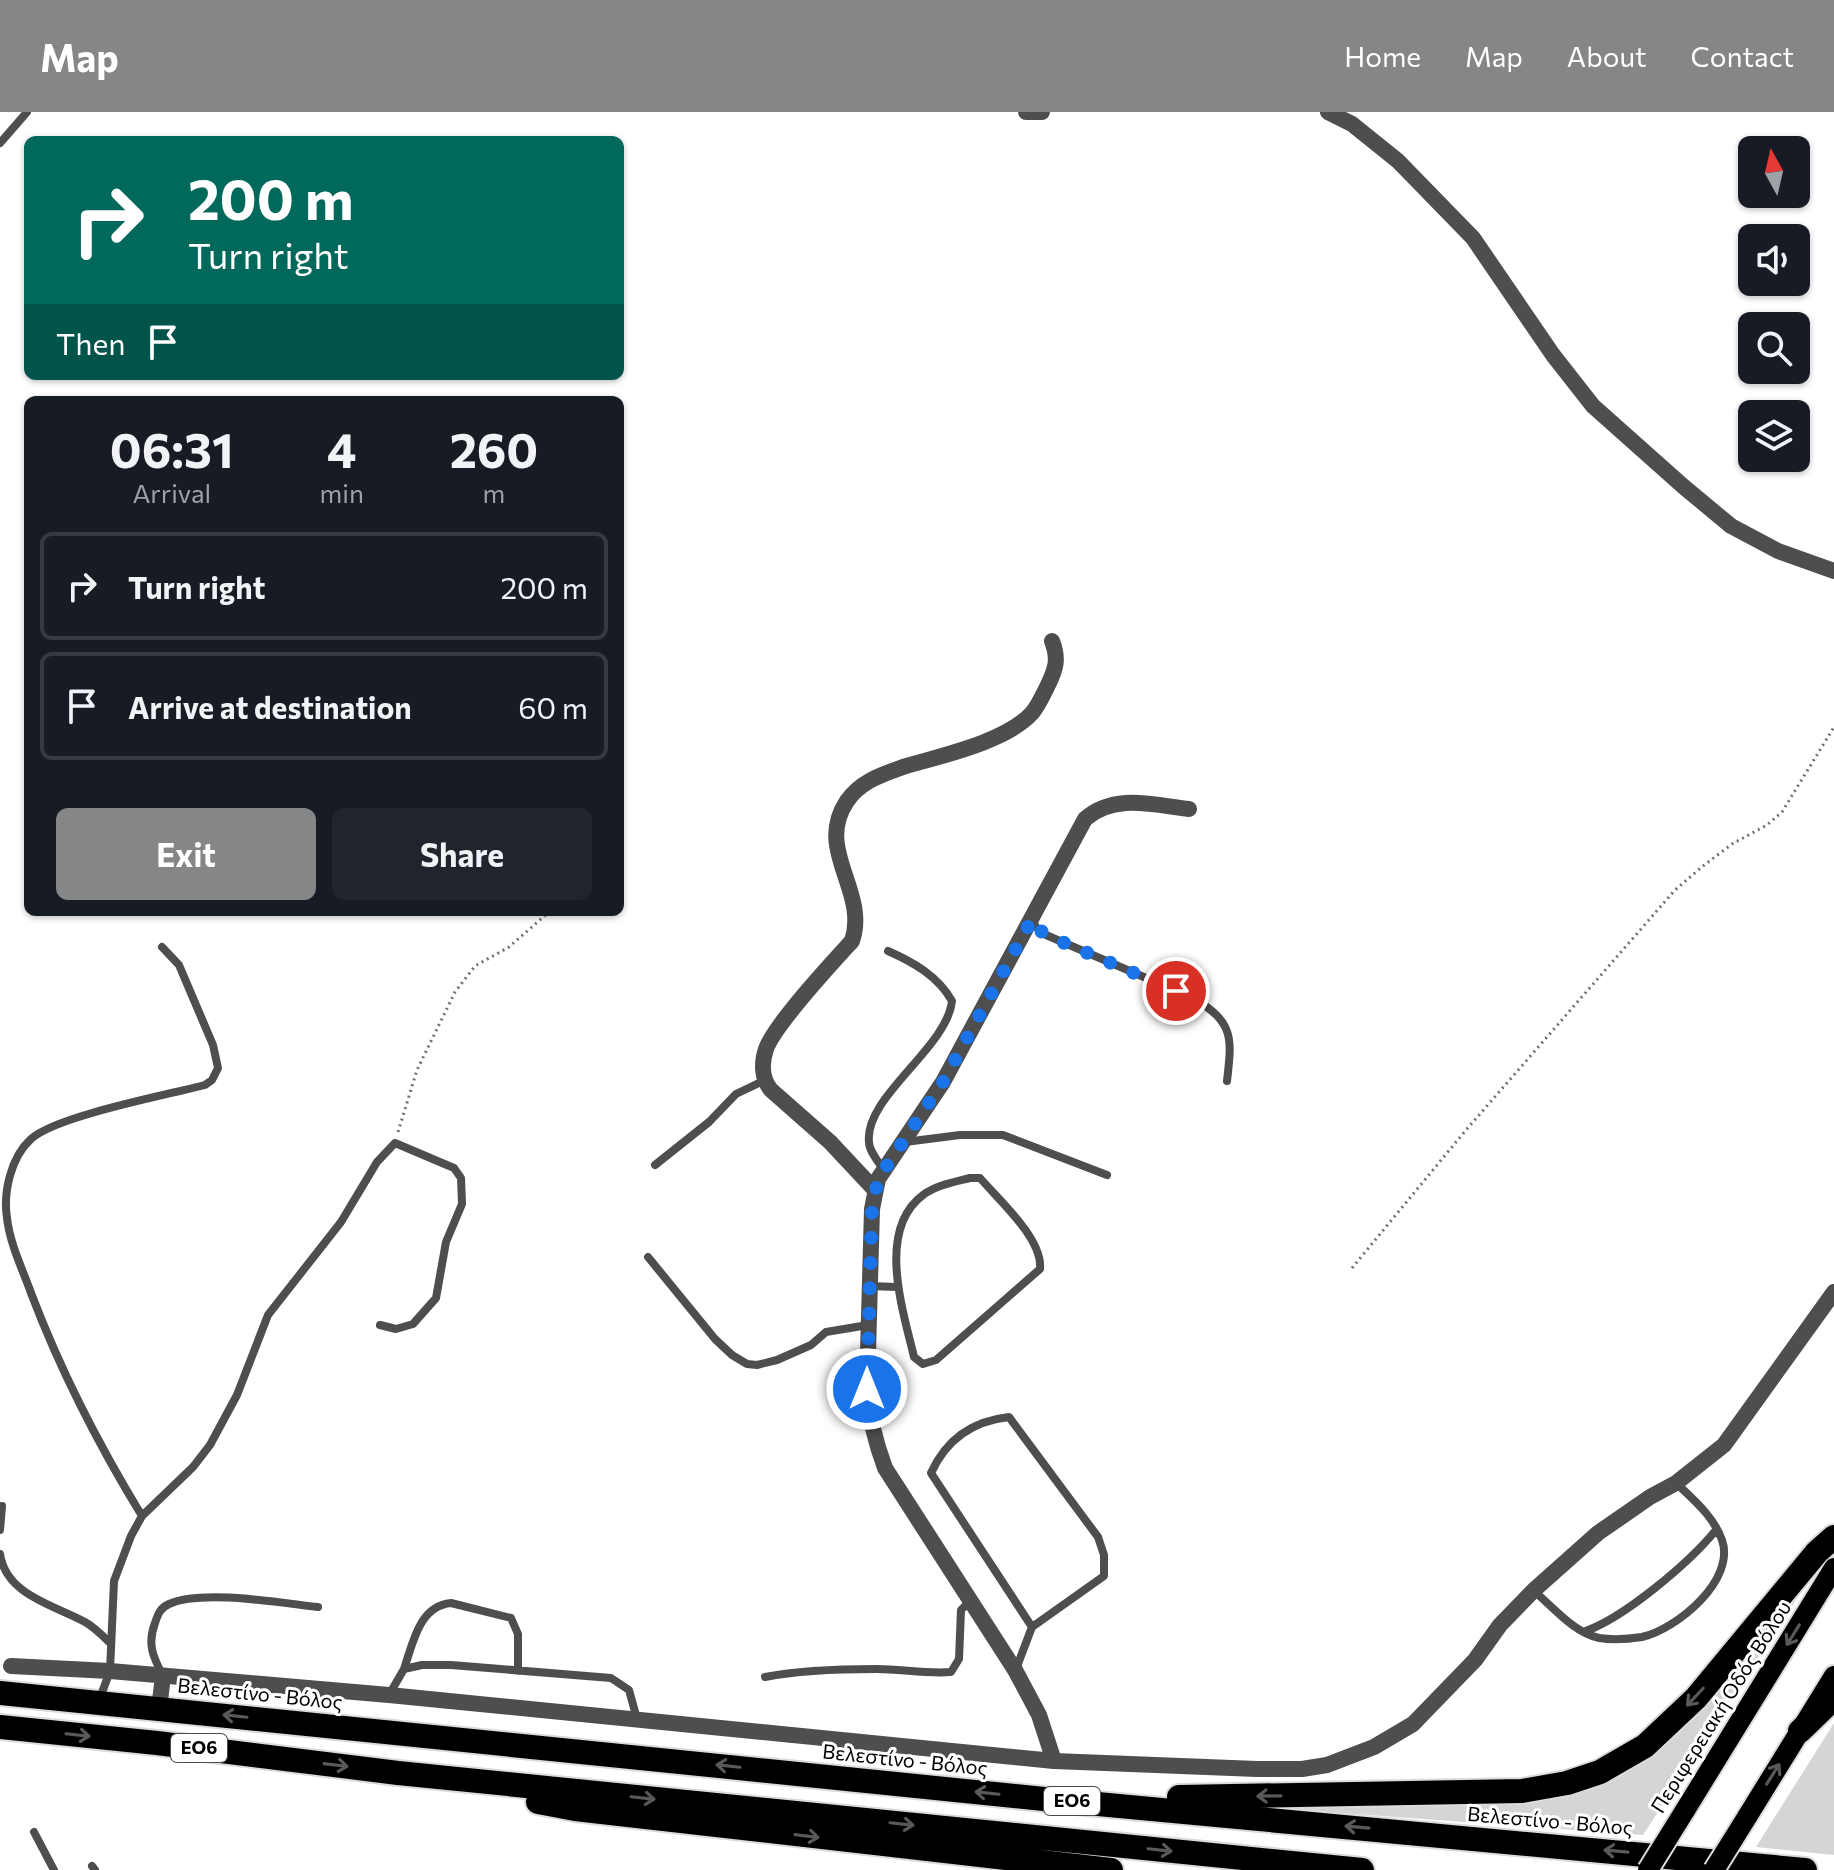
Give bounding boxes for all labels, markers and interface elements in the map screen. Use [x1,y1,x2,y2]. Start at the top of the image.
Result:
text: Map [40,33,119,80]
text: Home [1344,39,1421,73]
text: Map [1465,39,1523,73]
text: About [1567,39,1647,73]
text: Contact [1691,39,1794,73]
north arrow [1738,136,1810,208]
map controls [1738,136,1810,472]
text: 200 m [188,163,354,232]
icon: right [56,168,160,272]
button: sound [1738,224,1810,296]
text: Turn right [188,232,349,276]
button: search [1738,312,1810,384]
icon: arrive [141,320,185,364]
text: Then [56,324,125,361]
button: layers [1738,400,1810,472]
text: 06:31 [110,419,234,478]
text: 4 [327,419,356,478]
text: 260 [450,419,538,478]
text: Arrival [132,477,211,508]
text: min [320,477,364,508]
text: m [483,477,505,508]
icon: right [60,564,104,608]
text: Turn right [128,568,265,605]
text: 200 m [500,568,588,605]
icon: arrive [60,684,104,728]
text: Arrive at destination [128,688,412,725]
text: 60 m [518,688,588,725]
button: Exit [56,808,316,900]
button: Share [332,808,592,900]
pin [1142,957,1210,1025]
icon: arrive [1154,969,1198,1013]
position arrow [825,1347,909,1431]
street label: Περιφερειακή Οδός Βόλου [1645,1596,1795,1817]
one-way arrow [1785,1623,1801,1646]
street label: Βελεστίνο - Βόλος [176,1672,344,1714]
one-way arrow [1686,1687,1705,1707]
one-way arrow [222,1708,249,1723]
one-way arrow [64,1727,91,1742]
road number: ΕΟ6 [171,1734,227,1762]
street label: Βελεστίνο - Βόλος [821,1738,989,1780]
one-way arrow [322,1758,349,1773]
one-way arrow [715,1759,742,1774]
one-way arrow [1766,1763,1782,1786]
one-way arrow [974,1785,1001,1800]
road number: ΕΟ6 [1044,1787,1100,1815]
one-way arrow [1256,1788,1283,1804]
one-way arrow [629,1791,656,1806]
street label: Βελεστίνο - Βόλος [1466,1801,1634,1839]
one-way arrow [888,1817,915,1832]
one-way arrow [1344,1819,1371,1834]
one-way arrow [793,1828,820,1843]
one-way arrow [1146,1842,1173,1857]
one-way arrow [1603,1843,1630,1858]

